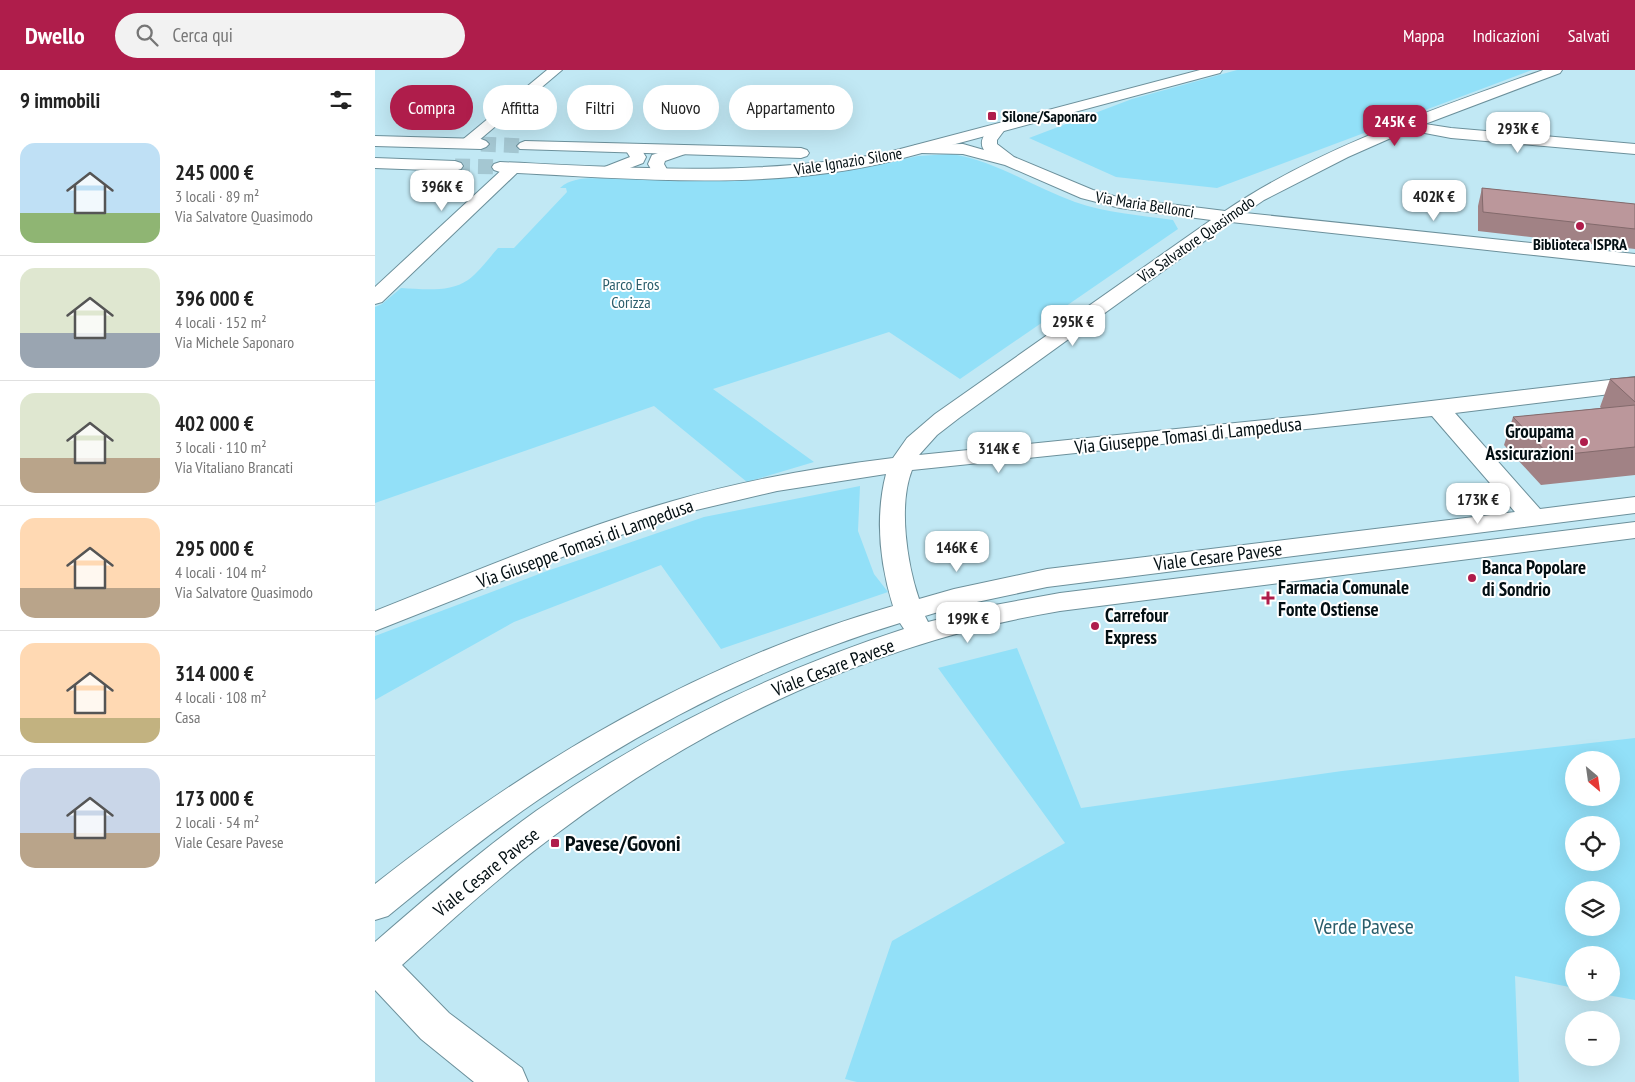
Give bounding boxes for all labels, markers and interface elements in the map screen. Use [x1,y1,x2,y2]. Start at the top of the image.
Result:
search box [115,13,465,58]
text: Dwello [25,20,85,51]
icon: search [133,21,161,49]
text: Cerca qui [173,23,233,47]
text: Mappa [1403,24,1444,47]
text: Indicazioni [1472,24,1540,47]
text: Salvati [1568,24,1610,47]
chip: Compra [390,85,473,130]
chip: Affitta [483,85,557,130]
chip: Filtri [567,85,633,130]
chip: Nuovo [643,85,719,130]
chip: Appartamento [729,85,853,130]
icon: filters [327,86,355,114]
text: 9 immobili [20,87,100,114]
pin: 245K € [1354,104,1436,147]
place label: Silone/Saponaro [1002,106,1097,126]
marker: Silone/Saponaro [986,110,998,122]
text: 245K € [1374,111,1416,131]
pin: 293K € [1477,112,1559,154]
text: 293K € [1497,118,1539,138]
street label: Viale Ignazio Silone [792,143,903,180]
text: 245 000 € [175,159,254,186]
icon: home [60,163,120,223]
pin: 396K € [401,170,483,212]
text: 396K € [421,176,463,196]
pin: 402K € [1393,180,1475,222]
text: 3 locali · 89 m² [175,186,259,206]
street label: Via Maria Bellonci [1093,186,1196,222]
text: 402K € [1413,186,1455,206]
street label: Via Salvatore Quasimodo [1133,191,1258,287]
text: Via Salvatore Quasimodo [175,206,313,226]
marker: Biblioteca ISPRA [1574,220,1586,232]
place label: Biblioteca ISPRA [1533,234,1628,254]
park label: Parco Eros Corizza [603,274,659,312]
text: 396 000 € [175,285,254,312]
icon: home [60,288,120,348]
pin: 295K € [1032,304,1114,347]
text: 295K € [1052,311,1094,331]
text: 4 locali · 152 m² [175,312,266,332]
text: Via Michele Saponaro [175,332,294,352]
text: 402 000 € [175,410,254,437]
street label: Via Giuseppe Tomasi di Lampedusa [1072,411,1303,459]
icon: home [60,413,120,473]
place label: Groupama Assicurazioni [1485,419,1574,465]
pin: 314K € [958,432,1040,474]
marker: Groupama Assicurazioni [1578,436,1590,448]
text: 3 locali · 110 m² [175,437,266,457]
text: 314K € [978,438,1020,458]
text: Via Vitaliano Brancati [175,457,293,477]
pin: 173K € [1437,482,1519,525]
text: 173K € [1457,489,1499,509]
street label: Via Giuseppe Tomasi di Lampedusa [473,493,696,594]
pin: 146K € [916,530,998,573]
text: 295 000 € [175,535,254,562]
street label: Viale Cesare Pavese [1151,536,1284,576]
text: 146K € [936,537,978,557]
icon: home [60,538,120,598]
place label: Banca Popolare di Sondrio [1482,555,1586,601]
text: 4 locali · 104 m² [175,562,266,582]
marker: Banca Popolare di Sondrio [1466,572,1478,584]
place label: Farmacia Comunale Fonte Ostiense [1278,575,1409,621]
text: Via Salvatore Quasimodo [175,582,313,602]
marker: Farmacia Comunale Fonte Ostiense [1262,592,1274,604]
pin: 199K € [927,602,1009,644]
place label: Carrefour Express [1105,603,1169,649]
text: 199K € [947,608,989,628]
marker: Carrefour Express [1089,620,1101,632]
street label: Viale Cesare Pavese [768,633,898,702]
text: 314 000 € [175,660,254,687]
icon: home [60,663,120,723]
text: 4 locali · 108 m² [175,687,266,707]
text: Casa [175,707,200,727]
north arrow [1565,751,1620,806]
map controls [1565,751,1620,1066]
text: 173 000 € [175,785,254,812]
icon: home [60,788,120,848]
text: 2 locali · 54 m² [175,812,259,832]
button: locate [1565,816,1620,871]
street label: Viale Cesare Pavese [428,822,544,923]
place label: Pavese/Govoni [565,829,681,857]
text: Viale Cesare Pavese [175,832,284,852]
marker: Pavese/Govoni [549,837,561,849]
button: layers [1565,881,1620,936]
park label: Verde Pavese [1313,912,1414,940]
button: + [1565,946,1620,1001]
button: − [1565,1011,1620,1066]

